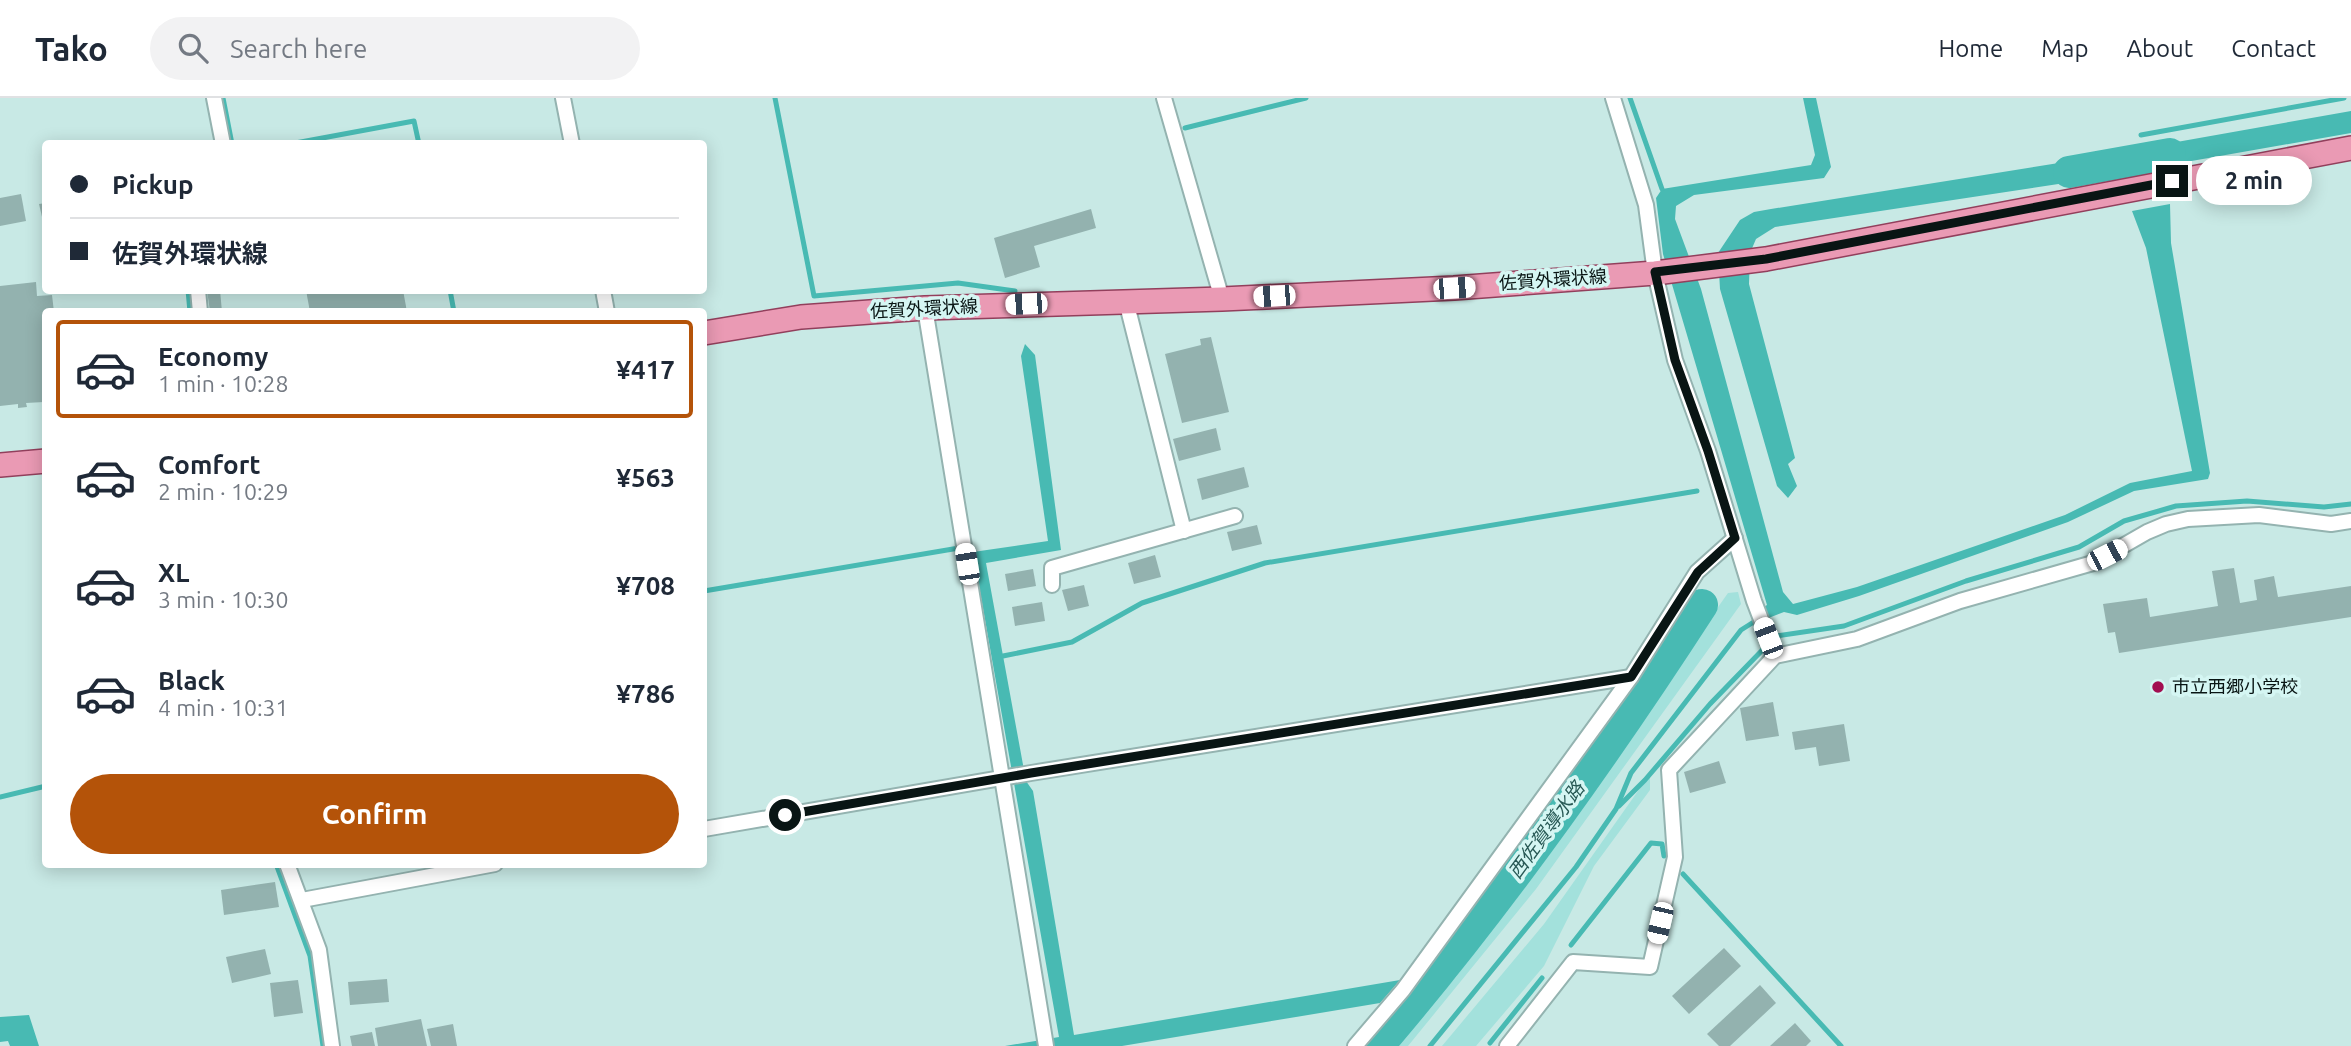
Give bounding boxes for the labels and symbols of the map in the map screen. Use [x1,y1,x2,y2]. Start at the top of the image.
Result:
callout: 2 min [2196,156,2312,206]
route end [2156,165,2188,197]
street label: 佐賀外環状線 [1498,265,1607,293]
car [1433,276,1476,300]
car [1253,284,1296,308]
car [1005,293,1048,315]
street label: 佐賀外環状線 [869,295,978,321]
car [2084,536,2131,574]
car [954,542,981,586]
car [1751,615,1786,661]
place label: 市立西郷小学校 [2172,676,2298,696]
marker: 市立西郷小学校 [2150,679,2166,695]
water label: 西佐賀導水路 [1504,776,1590,883]
route start [769,799,801,831]
car [1646,900,1675,946]

